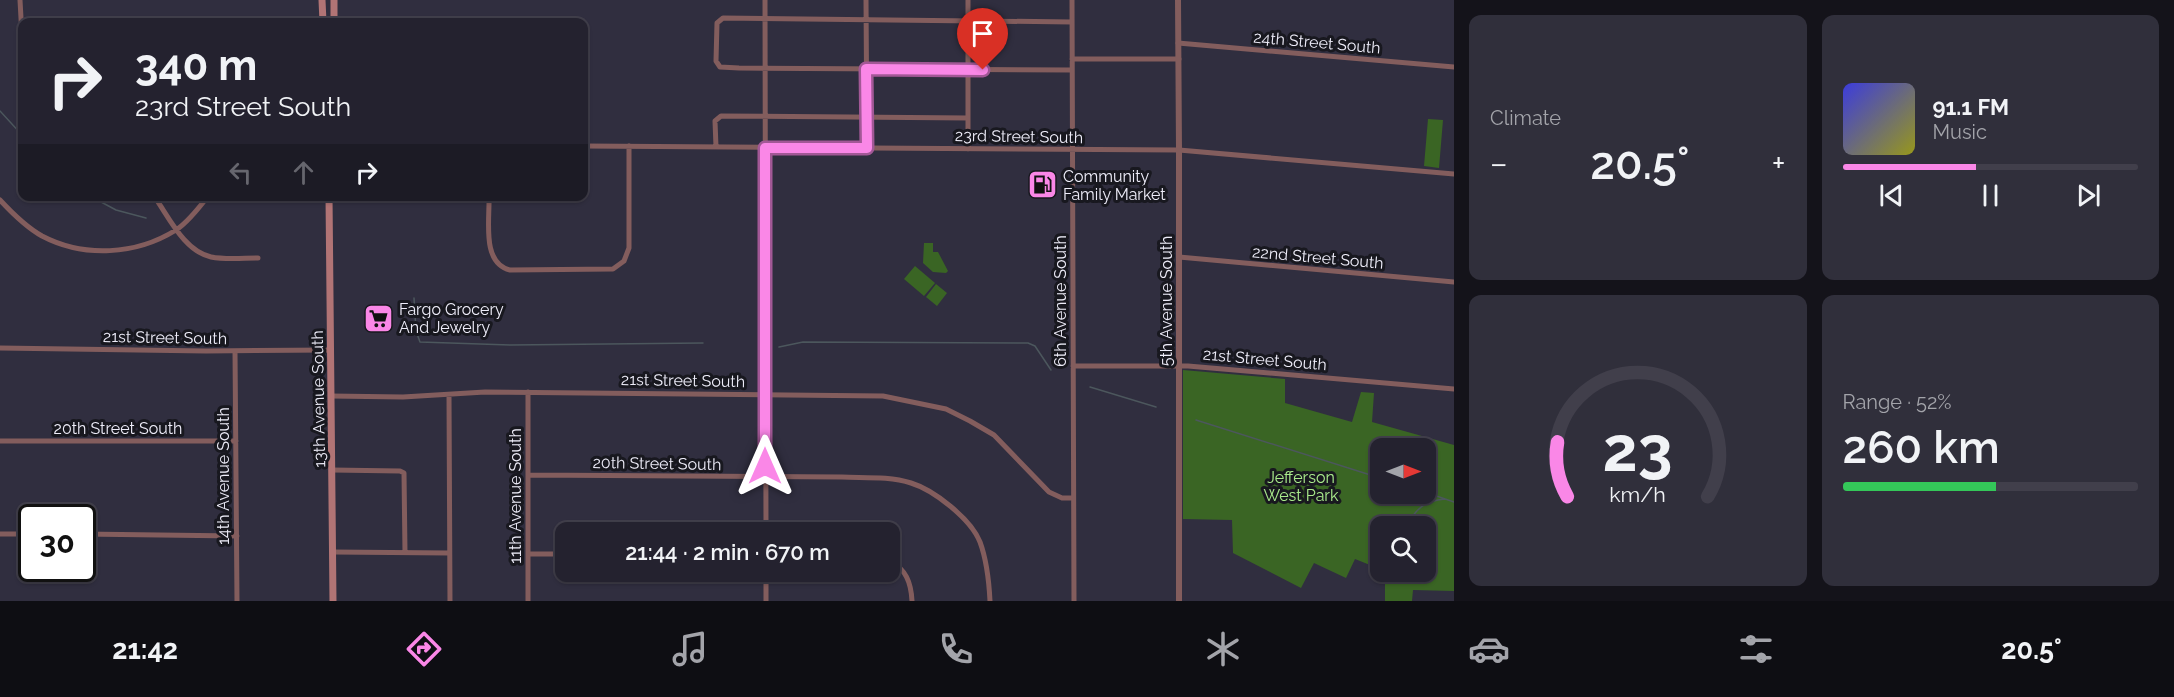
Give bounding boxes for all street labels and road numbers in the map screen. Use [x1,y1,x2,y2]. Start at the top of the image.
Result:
street label: 24th Street South [1253,27,1381,58]
street label: 23rd Street South [955,126,1083,147]
street label: 6th Avenue South [1051,235,1070,367]
street label: 5th Avenue South [1157,236,1176,366]
street label: 22nd Street South [1251,242,1384,273]
street label: 21st Street South [103,327,227,348]
street label: 13th Avenue South [308,330,329,468]
street label: 21st Street South [1202,345,1328,374]
street label: 21st Street South [621,370,745,391]
street label: 14th Avenue South [214,407,233,545]
street label: 20th Street South [54,419,182,438]
street label: 11th Avenue South [506,428,525,564]
street label: 20th Street South [592,453,722,474]

